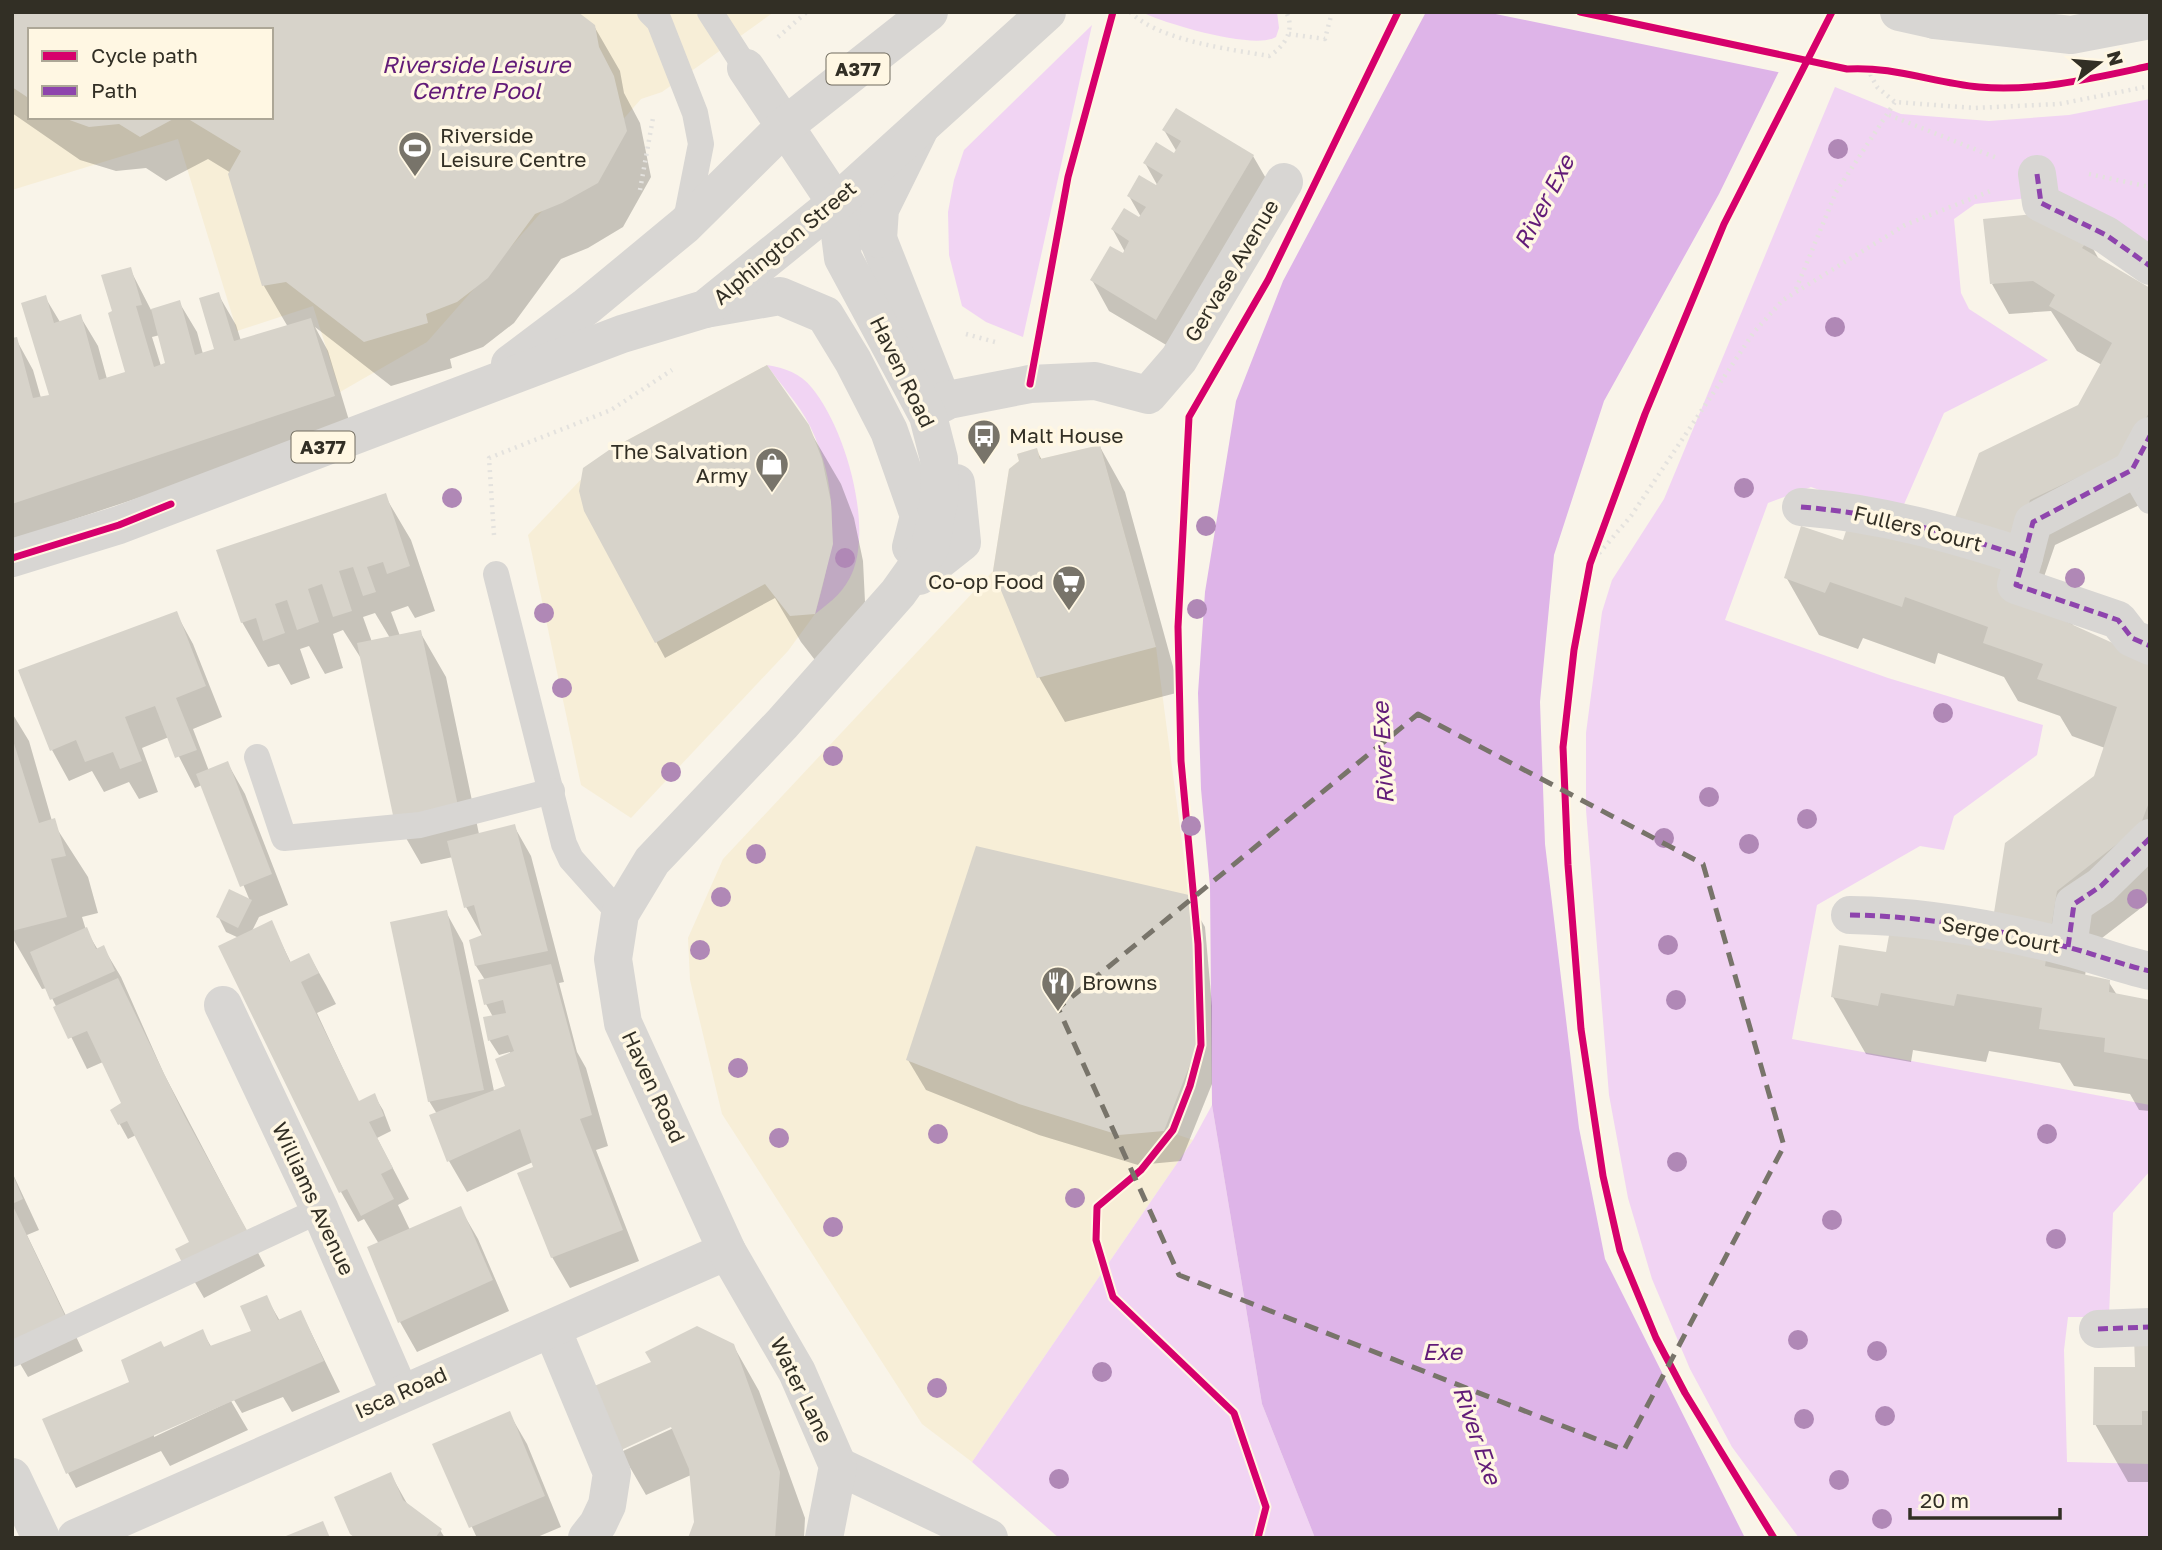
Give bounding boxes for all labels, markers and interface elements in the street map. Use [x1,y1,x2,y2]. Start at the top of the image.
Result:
legend [28,28,273,119]
north arrow [2064,28,2134,98]
text: Cycle path [91,42,198,68]
text: N [2103,48,2129,68]
water label: Riverside Leisure Centre Pool [382,50,572,104]
road number: A377 [826,54,890,85]
text: Path [91,77,138,103]
place label: Riverside Leisure Centre [440,122,587,172]
sports icon: Riverside Leisure Centre [396,129,434,178]
water label: River Exe [1507,149,1580,253]
street label: Alphington Street [707,175,861,310]
street label: Gervase Avenue [1178,195,1284,346]
street label: Haven Road [865,312,941,431]
bus stop icon: Malt House [965,417,1003,466]
place label: Malt House [1009,422,1123,448]
road number: A377 [292,432,354,462]
place label: The Salvation Army [611,438,748,488]
shop icon: The Salvation Army [753,445,791,494]
street label: Fullers Court [1851,499,1985,557]
supermarket icon: Co-op Food [1050,563,1088,612]
place label: Co-op Food [928,568,1044,594]
water label: River Exe [1365,700,1399,805]
street label: Serge Court [1940,910,2063,958]
restaurant icon: Browns [1039,964,1077,1013]
place label: Browns [1082,969,1158,995]
street label: Haven Road [617,1026,691,1147]
street label: Williams Avenue [267,1118,361,1279]
street label: Water Lane [765,1333,839,1447]
water label: Exe [1422,1337,1463,1365]
street label: Isca Road [351,1360,451,1424]
water label: River Exe [1448,1382,1508,1489]
scale bar [1910,1476,2060,1520]
text: 20 m [1920,1487,1969,1513]

